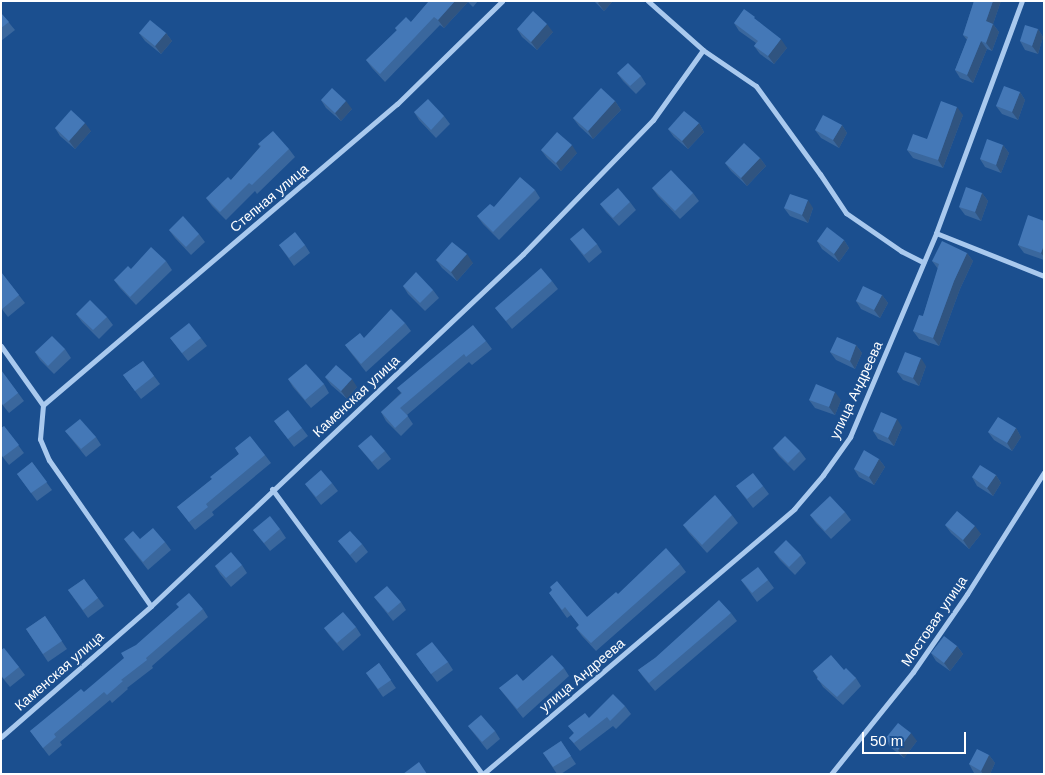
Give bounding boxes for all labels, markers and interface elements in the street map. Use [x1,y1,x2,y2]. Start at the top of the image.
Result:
street label: Степная улица [226,160,312,236]
street label: улица Андреева [826,338,886,442]
street label: Каменская улица [309,352,403,440]
street label: Мостовая улица [897,573,971,669]
street label: Каменская улица [11,628,107,714]
street label: улица Андреева [536,634,628,716]
scale bar [865,722,969,754]
text: 50 m [870,732,903,749]

